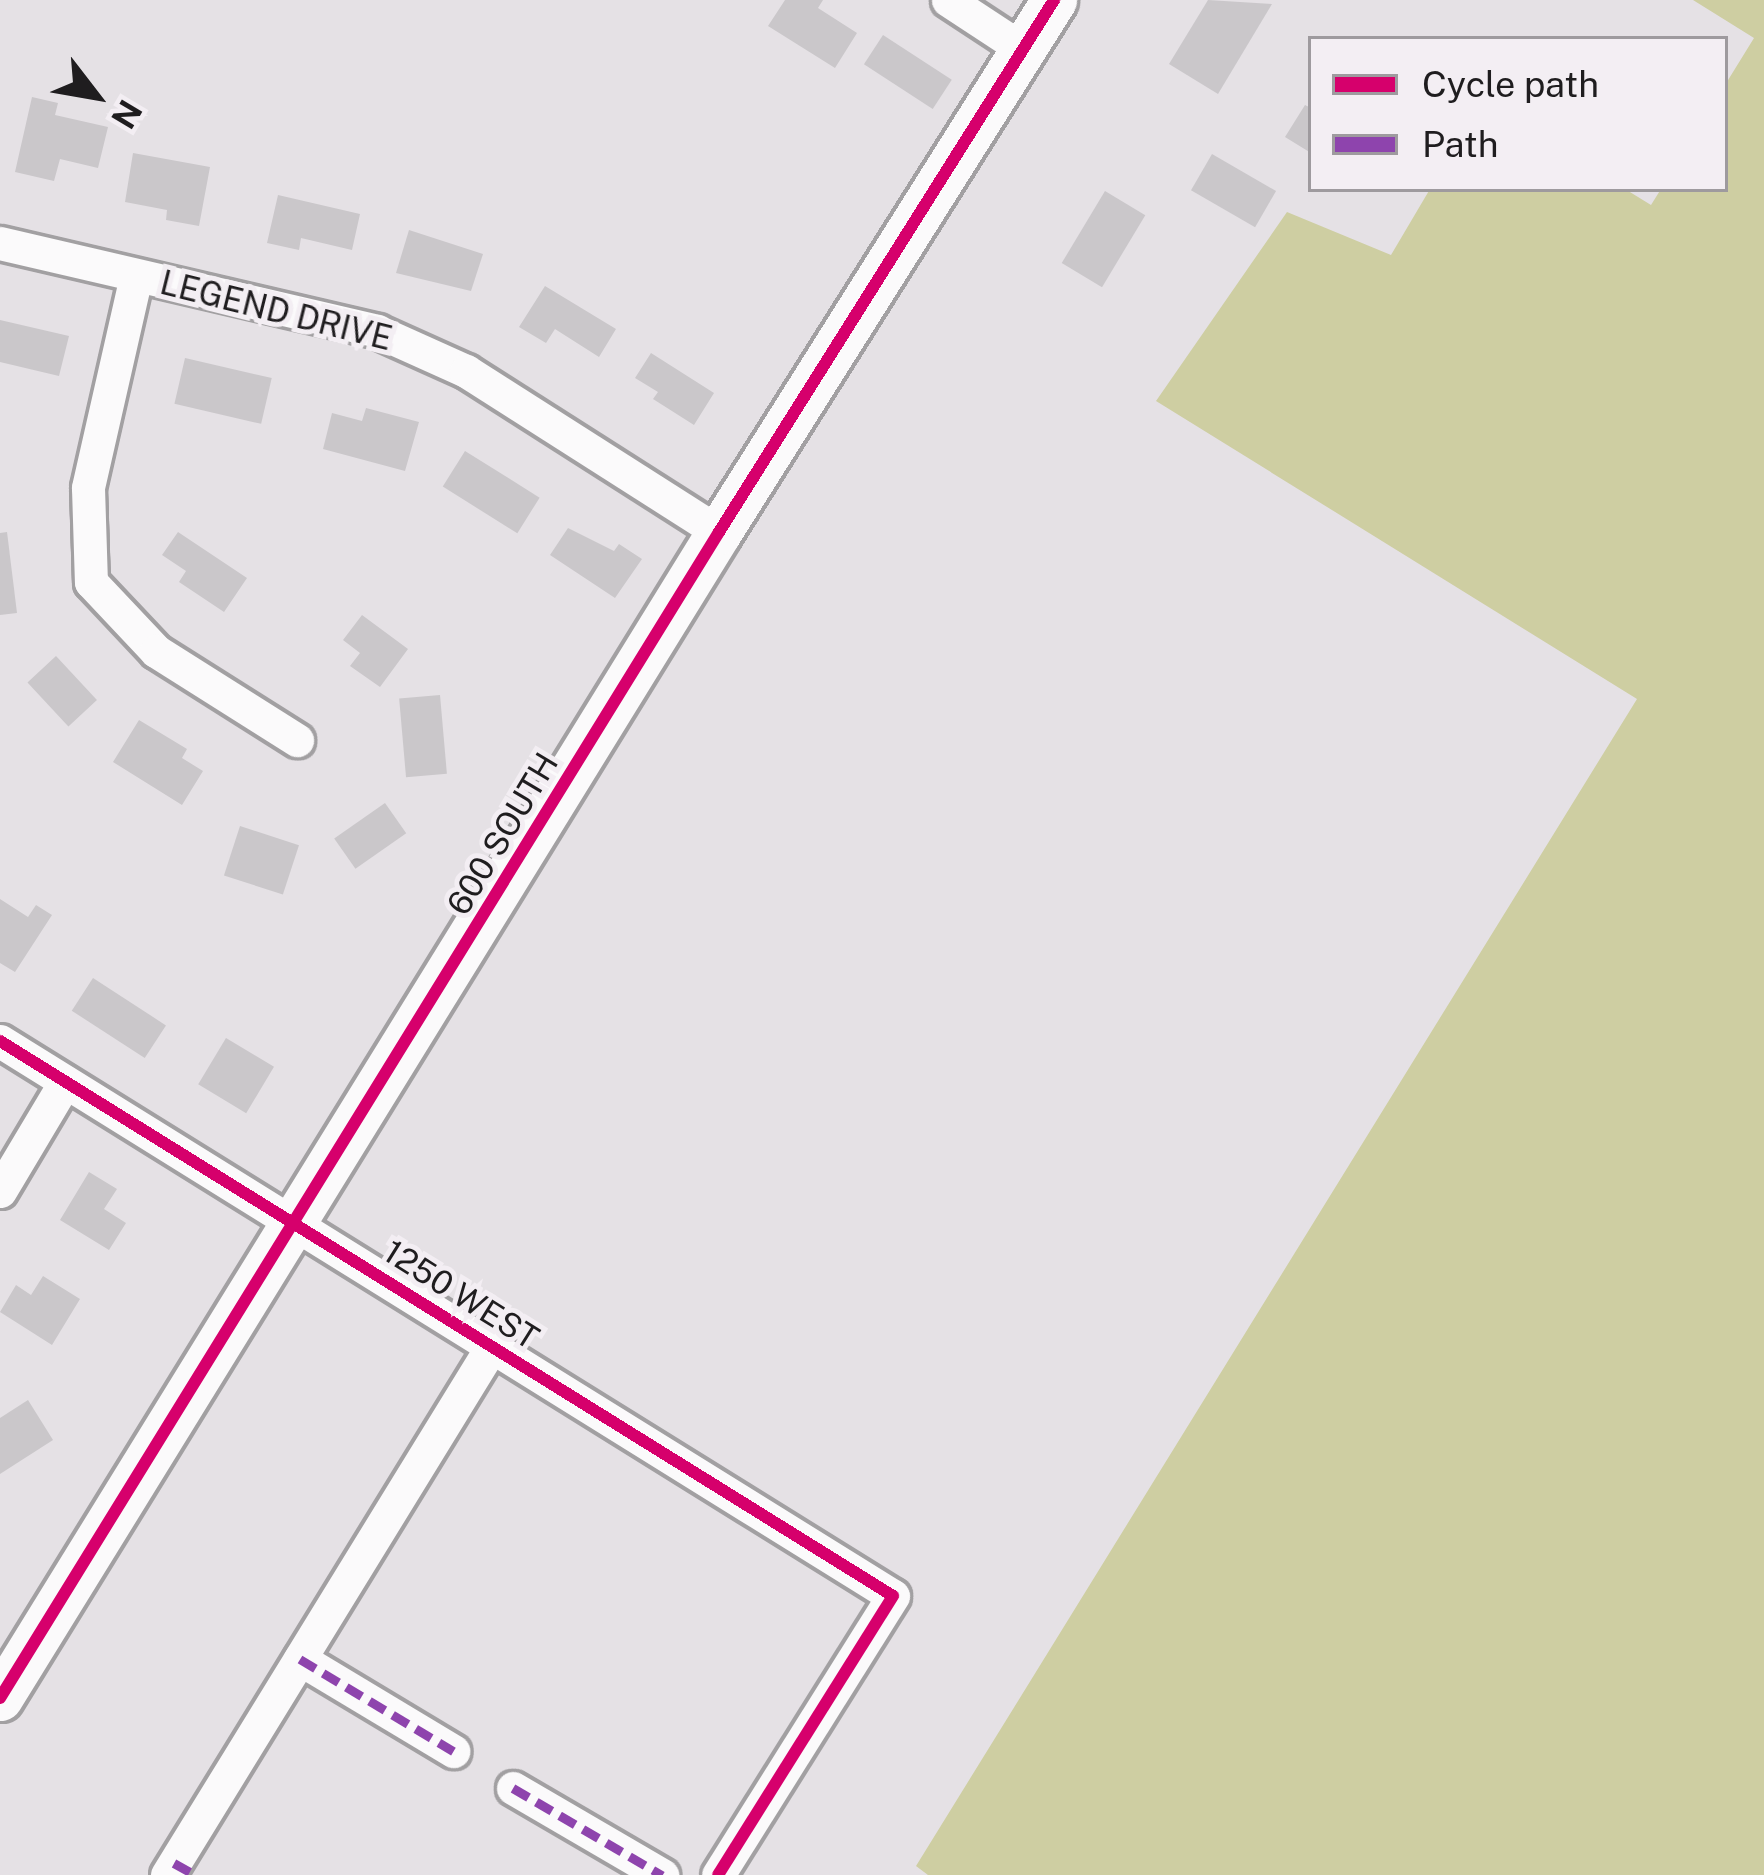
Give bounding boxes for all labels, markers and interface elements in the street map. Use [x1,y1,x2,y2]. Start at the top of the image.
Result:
north arrow [36,36,156,156]
legend [1308,36,1728,192]
text: Cycle path [1422,63,1599,105]
text: N [104,94,150,135]
text: Path [1422,123,1498,165]
street label: LEGEND DRIVE [156,263,396,359]
street label: 600 SOUTH [439,746,567,922]
street label: 1250 WEST [376,1232,546,1358]

